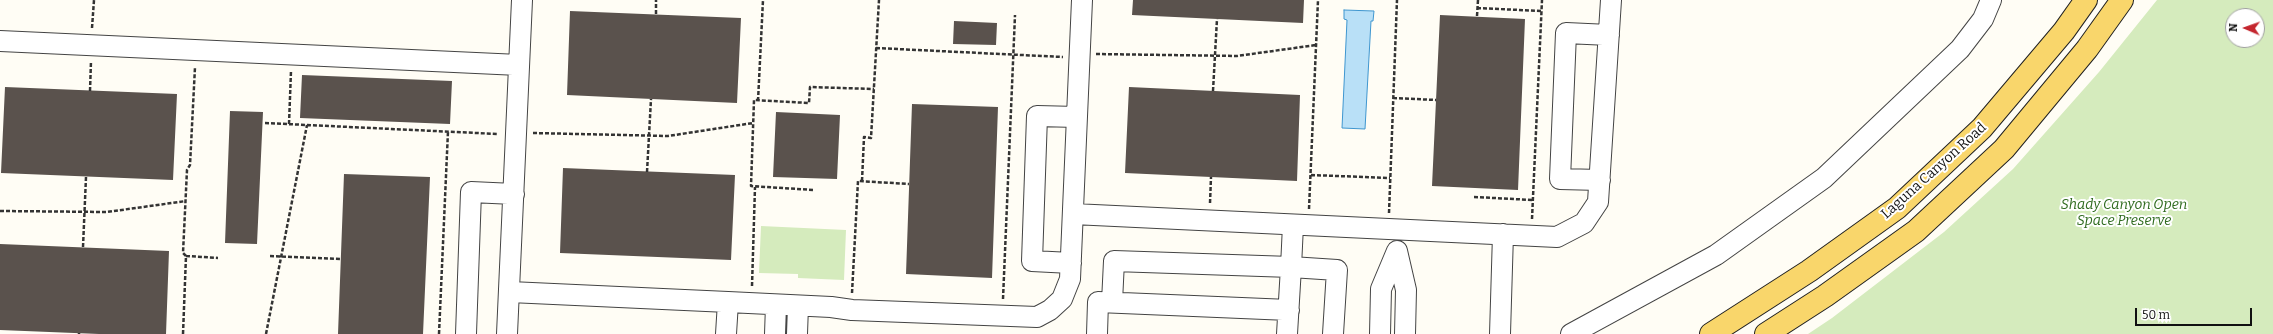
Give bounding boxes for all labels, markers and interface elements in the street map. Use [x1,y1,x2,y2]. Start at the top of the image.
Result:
north arrow [2225,8,2265,48]
text: N [2227,23,2240,32]
street label: Laguna Canyon Road [1878,119,1990,223]
park label: Shady Canyon Open Space Preserve [2061,197,2187,230]
scale bar [2137,300,2254,326]
text: 50 m [2142,308,2170,322]

